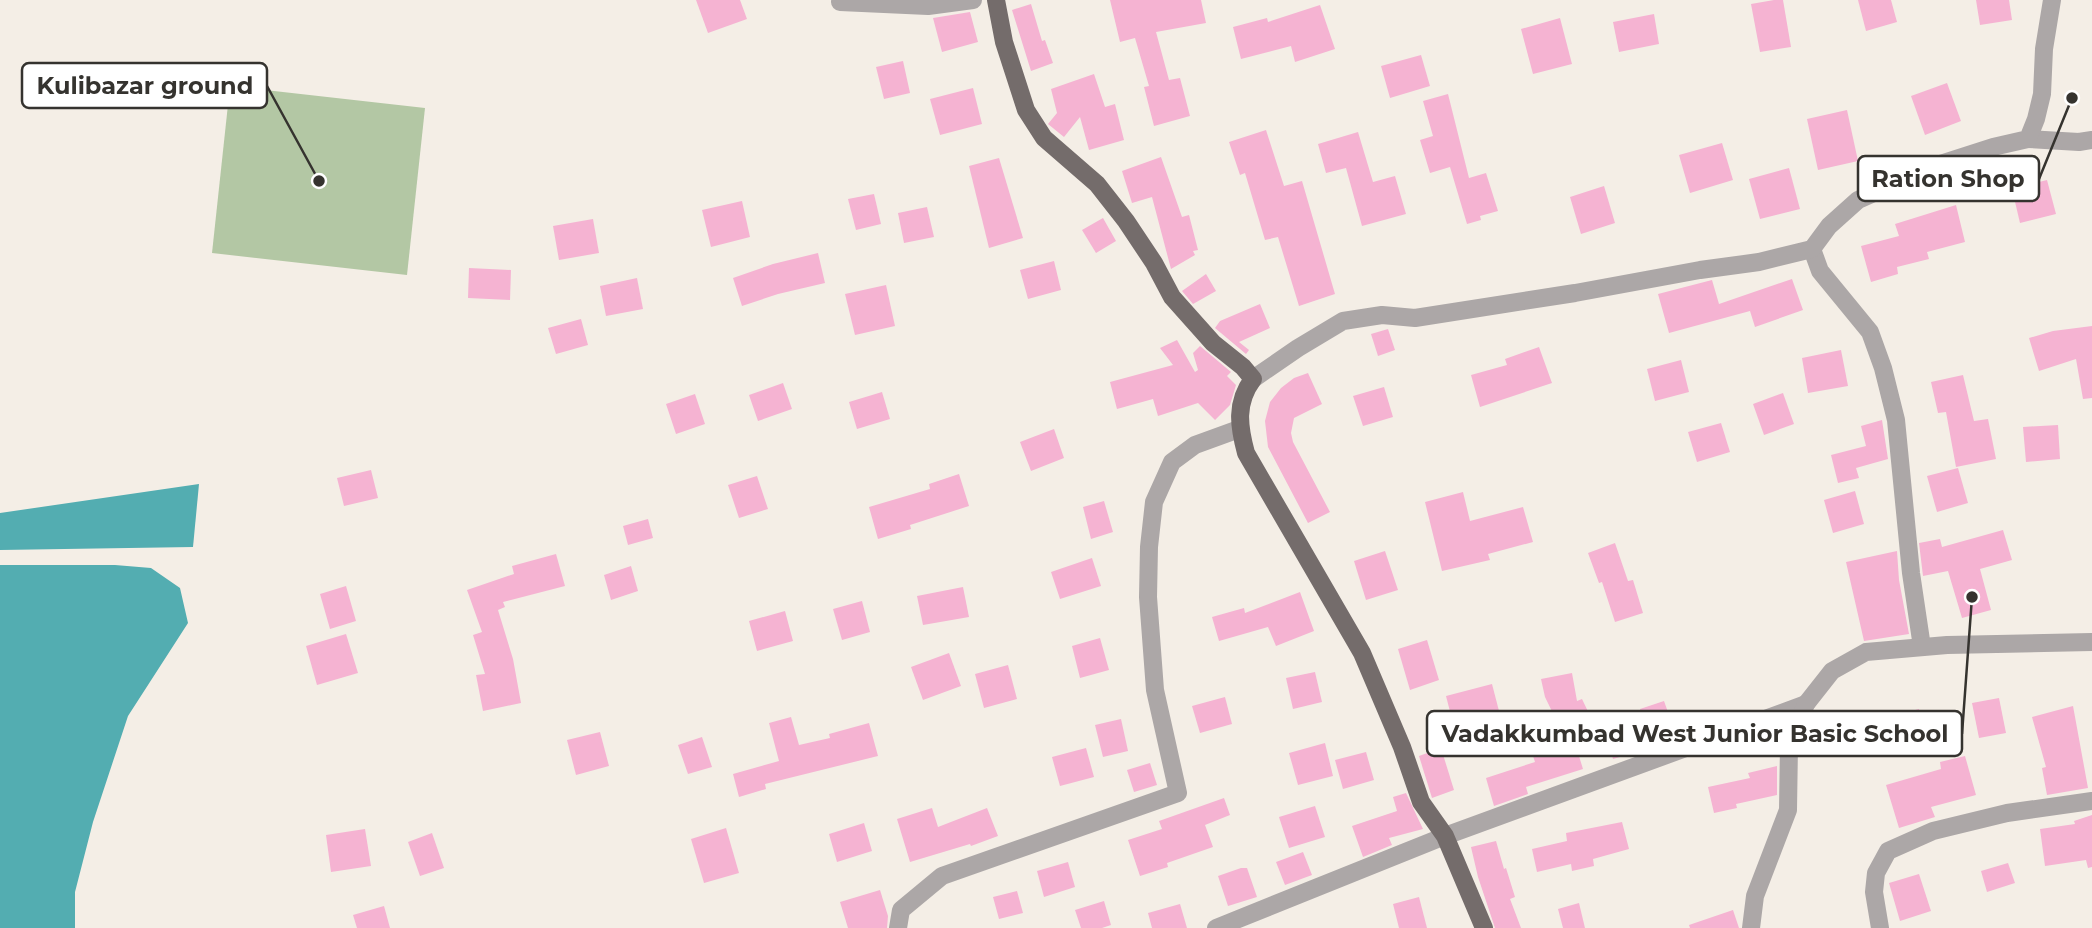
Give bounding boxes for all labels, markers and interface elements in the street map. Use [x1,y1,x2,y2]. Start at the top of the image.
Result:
callout: Kulibazar ground [22,63,267,108]
text: Kulibazar ground [37,71,253,100]
callout: Ration Shop [1858,156,2039,201]
text: Ration Shop [1871,164,2025,193]
callout: Vadakkumbad West Junior Basic School [1427,711,1962,756]
text: Vadakkumbad West Junior Basic School [1440,719,1949,748]

